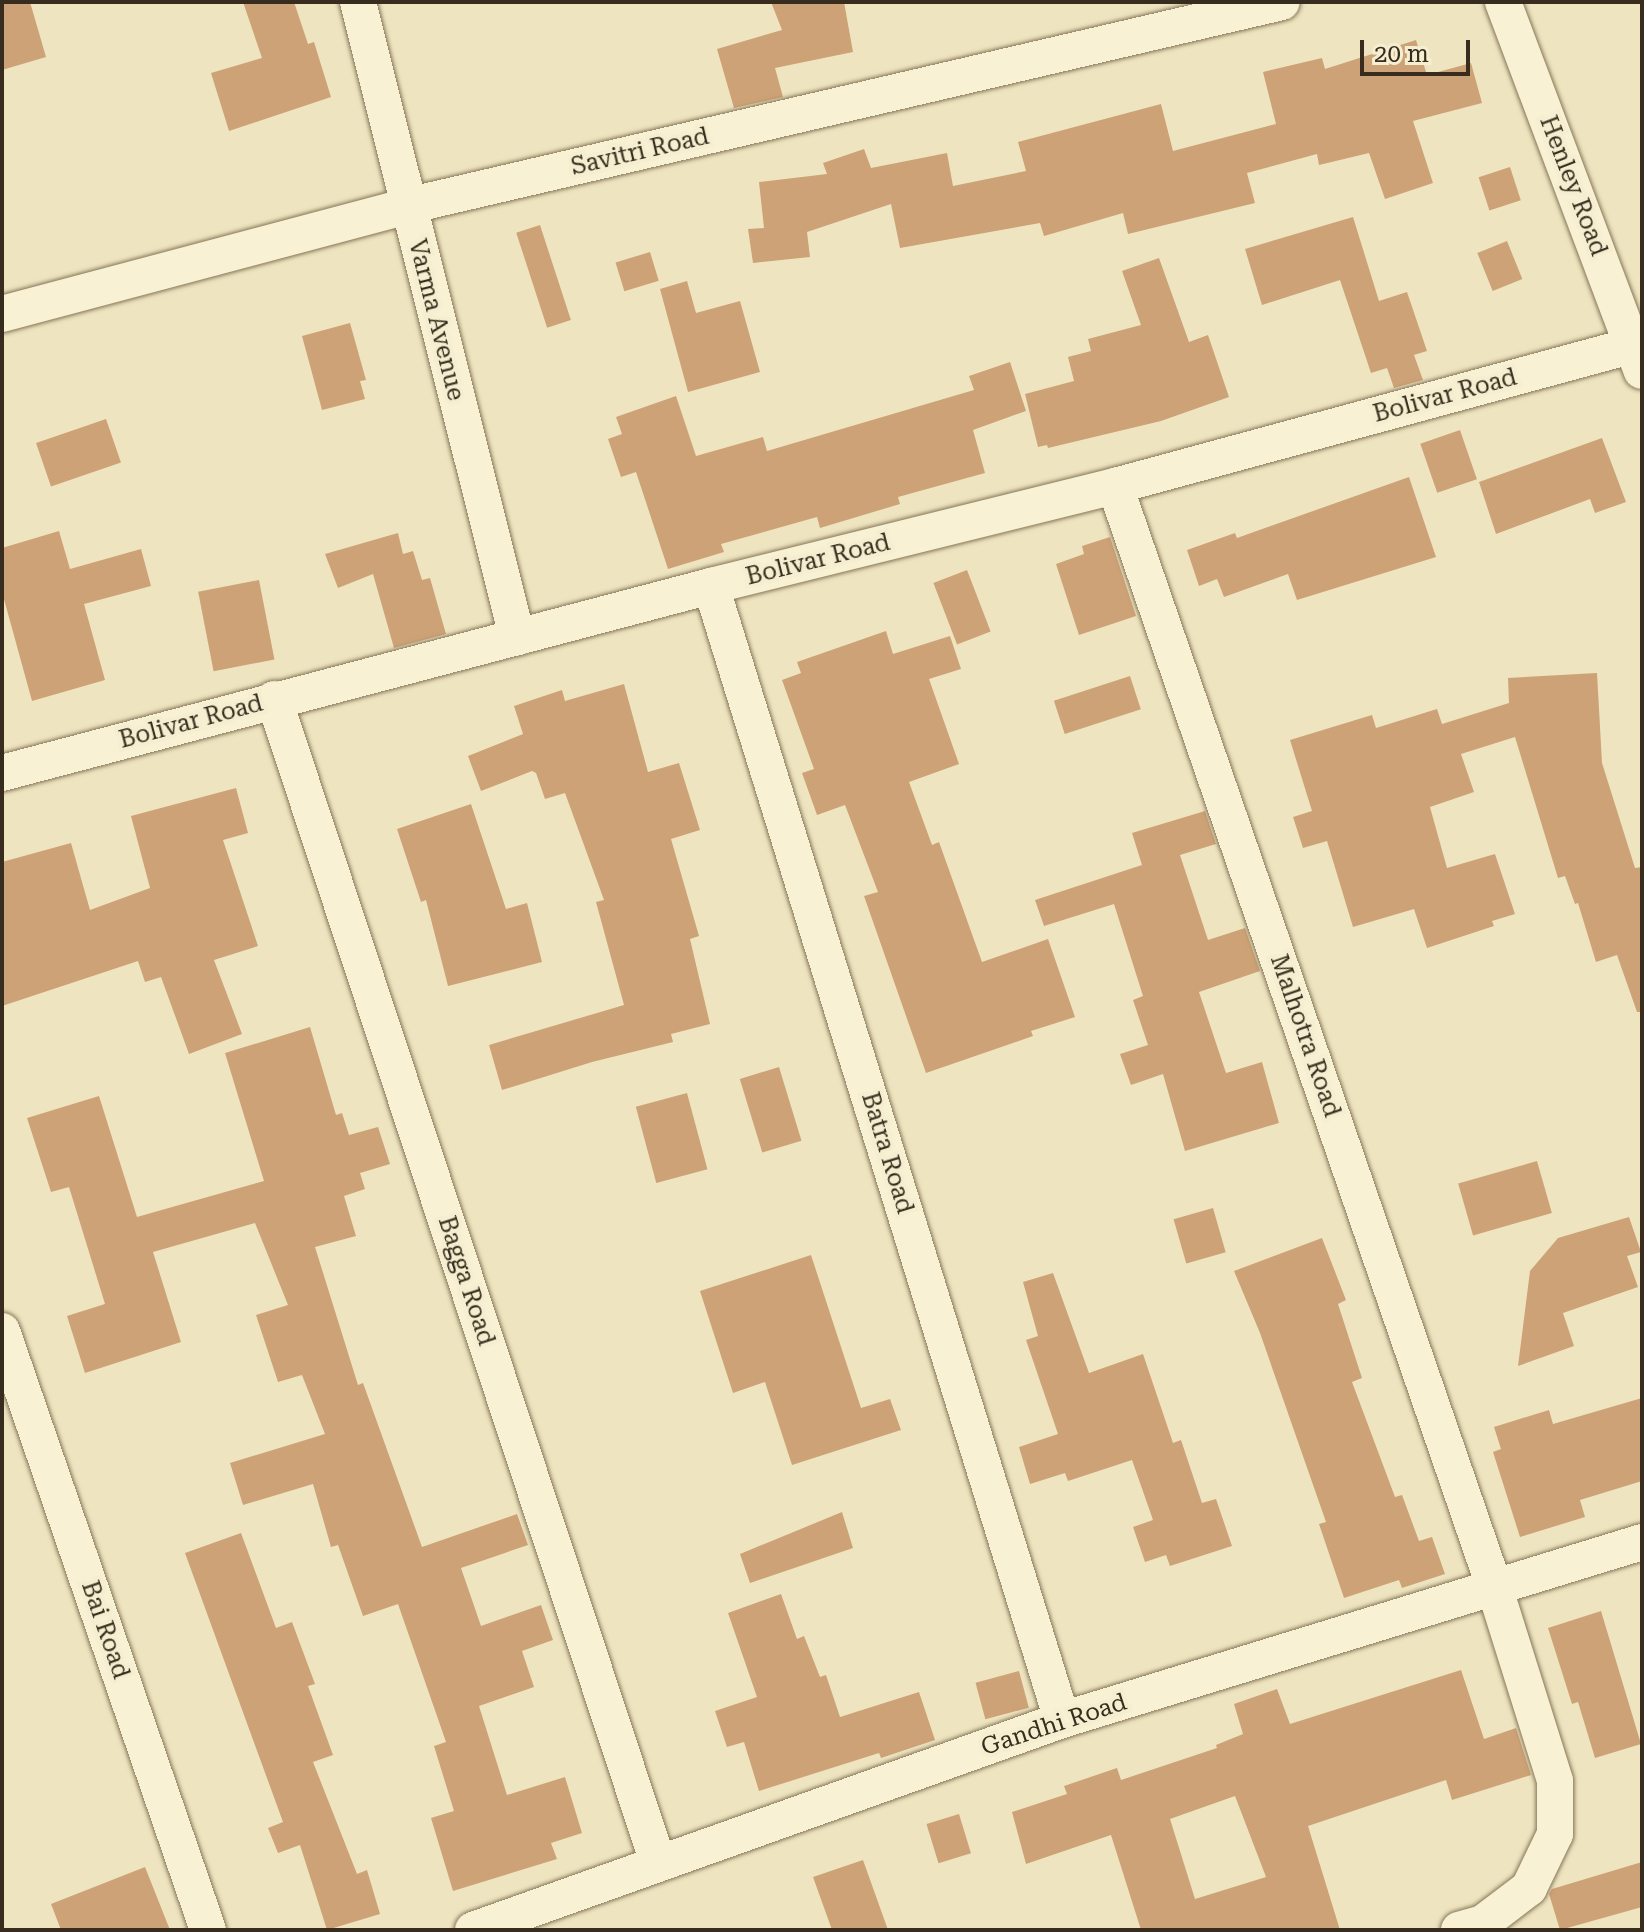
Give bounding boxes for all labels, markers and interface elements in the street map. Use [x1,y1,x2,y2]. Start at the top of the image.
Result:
scale bar [1364,24,1474,74]
text: 20 m [1374,40,1429,68]
street label: Henley Road [1533,112,1613,260]
street label: Savitri Road [568,122,712,182]
street label: Varma Avenue [402,236,470,404]
street label: Bolivar Road [1370,363,1520,429]
street label: Bolivar Road [743,528,893,592]
street label: Bolivar Road [116,689,266,755]
street label: Malhotra Road [1264,951,1346,1121]
street label: Batra Road [855,1089,919,1217]
street label: Bagga Road [432,1213,500,1349]
street label: Bai Road [75,1577,135,1683]
street label: Gandhi Road [978,1688,1130,1762]

